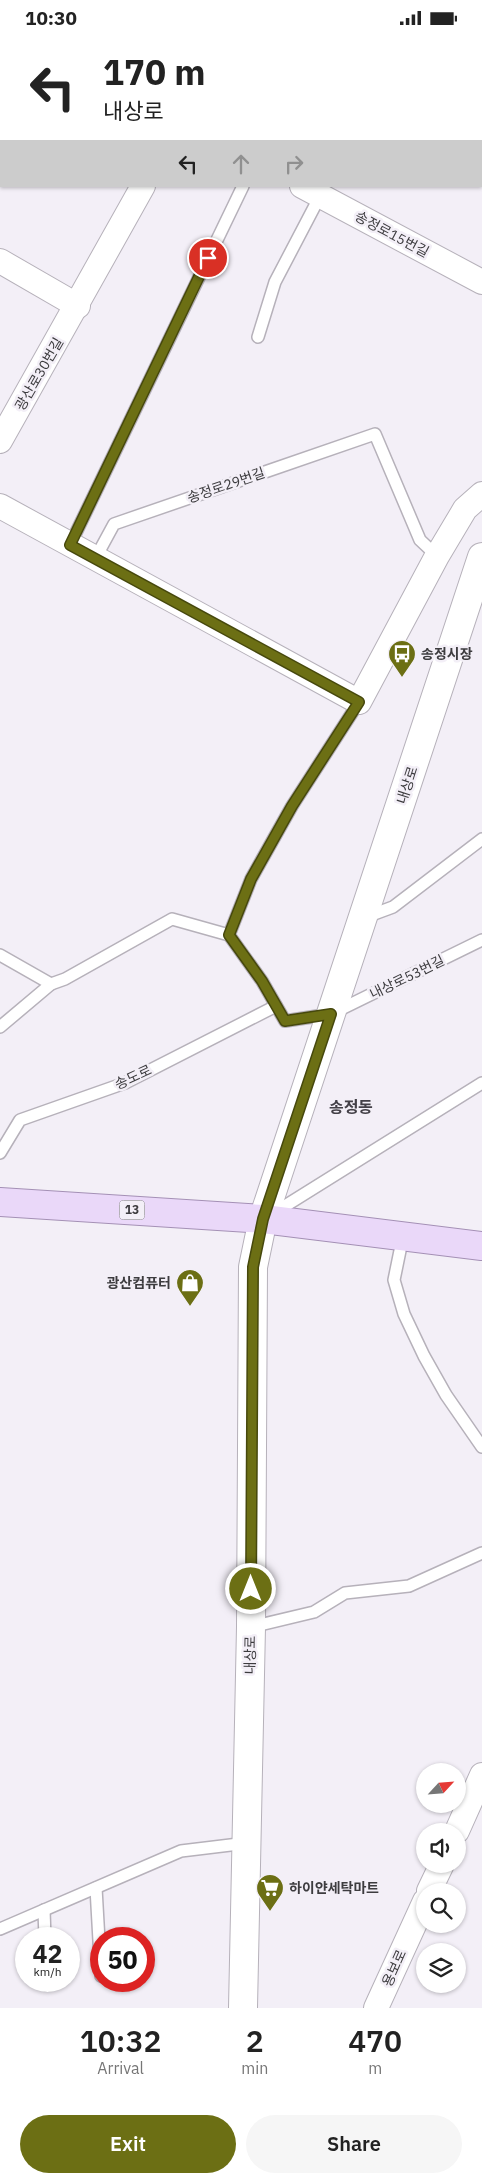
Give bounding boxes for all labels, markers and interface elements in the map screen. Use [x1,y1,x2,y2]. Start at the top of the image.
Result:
text: 10:30 [25,6,77,30]
text: 170 m [103,49,206,95]
icon: left [20,55,85,120]
text: 내상로 [103,96,164,125]
icon: left [174,150,202,178]
icon: ahead [227,150,255,178]
icon: right [280,150,308,178]
street label: 송정로15번길 [352,207,432,261]
pin [187,237,229,279]
icon: arrive [194,244,222,272]
street label: 광산로30번길 [11,334,67,414]
street label: 송정로29번길 [185,463,267,507]
bus stop icon: 송정시장 [387,639,417,678]
place label: 송정시장 [421,645,473,663]
street label: 내상로 [392,764,422,806]
street label: 내상로53번길 [367,951,447,1003]
street label: 송도로 [112,1061,154,1093]
district label: 송정동 [329,1097,373,1117]
road number: 13 [120,1201,144,1219]
shop icon: 광산컴퓨터 [175,1268,205,1307]
place label: 광산컴퓨터 [107,1274,171,1292]
position arrow [224,1562,276,1614]
street label: 내상로 [241,1635,259,1674]
north arrow [416,1763,466,1813]
map controls [416,1763,466,1993]
button: sound [416,1823,466,1873]
supermarket icon: 하이얀세탁마트 [255,1873,285,1912]
place label: 하이얀세탁마트 [289,1879,379,1897]
button: search [416,1883,466,1933]
speed limit sign: 50 [90,1927,155,1992]
text: 42 [32,1937,63,1970]
button: layers [416,1943,466,1993]
street label: 용보로 [378,1947,410,1989]
text: km/h [33,1964,62,1979]
text: 10:32 [80,2021,161,2060]
text: 2 [246,2021,264,2060]
text: 470 [348,2021,402,2060]
text: Arrival [97,2058,144,2078]
text: min [241,2058,268,2078]
text: m [368,2058,382,2078]
button: Exit [20,2115,236,2173]
button: Share [246,2115,462,2173]

